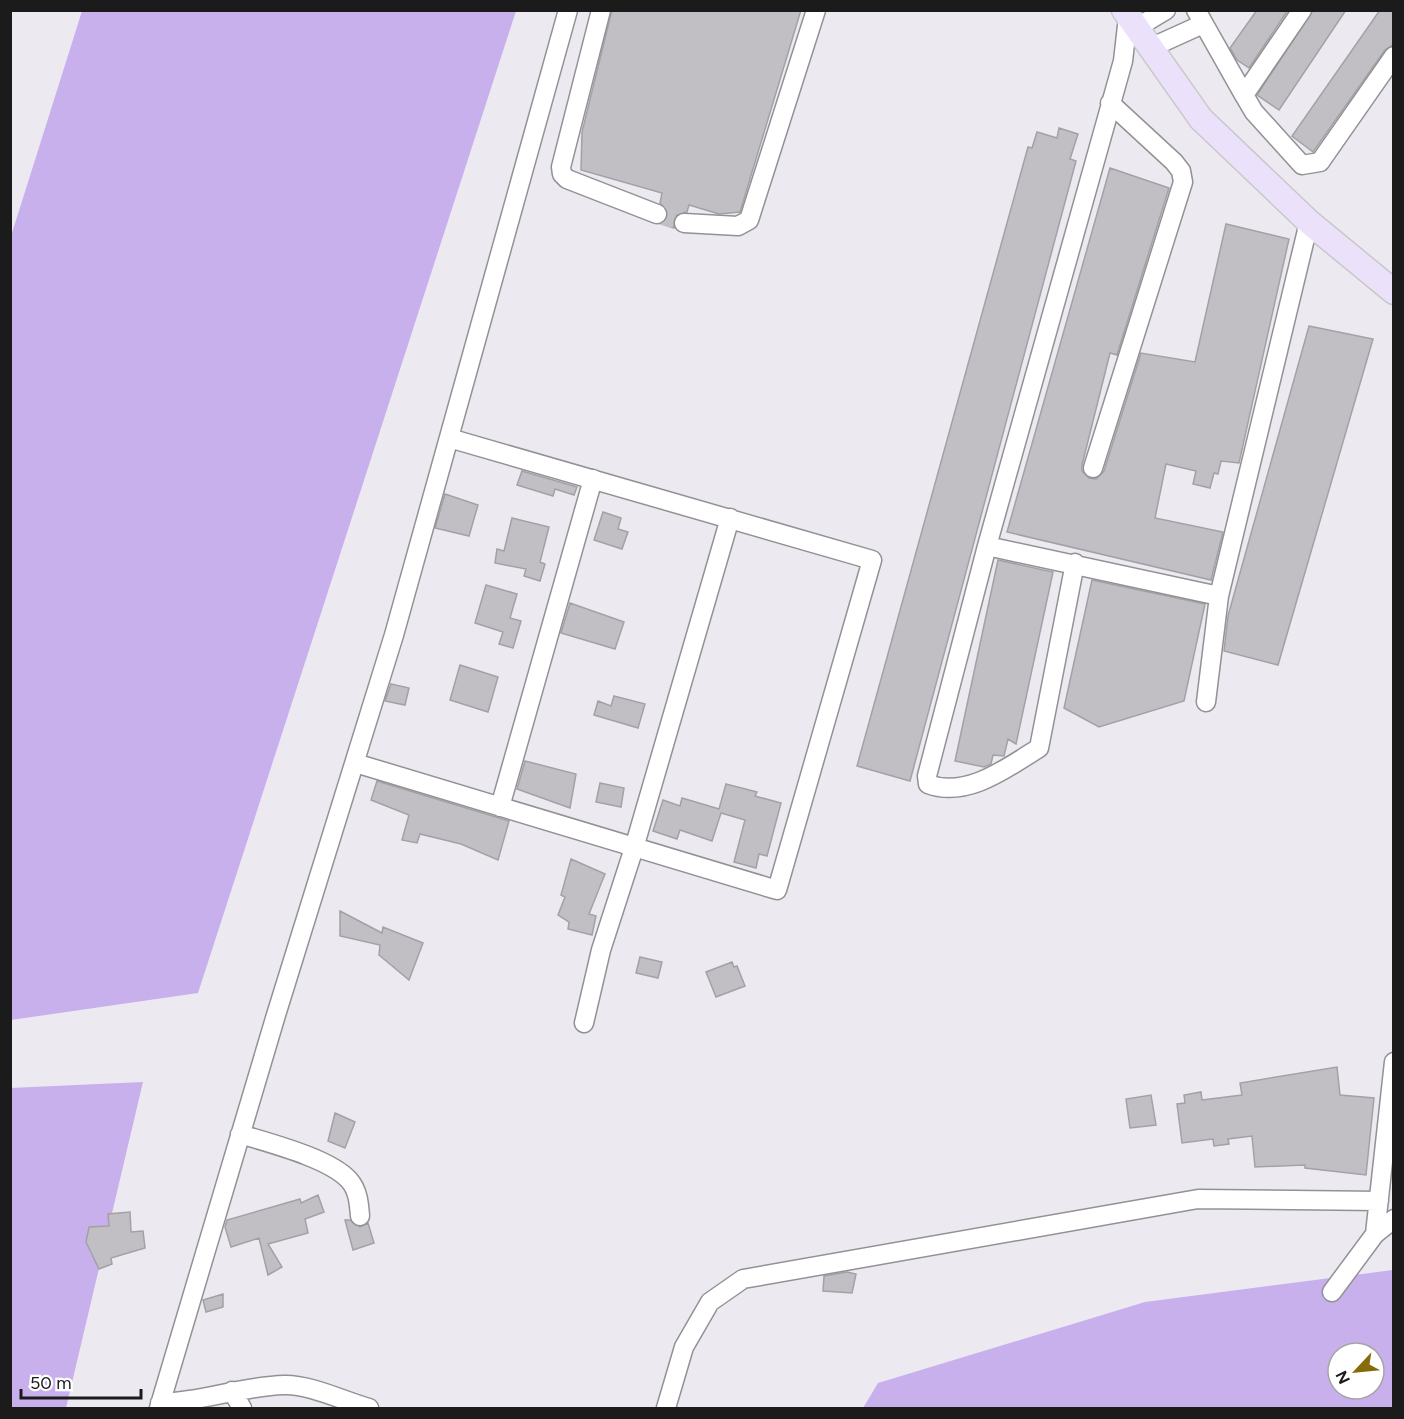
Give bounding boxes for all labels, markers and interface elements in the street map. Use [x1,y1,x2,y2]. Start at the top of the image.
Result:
north arrow [1326,1341,1386,1401]
scale bar [21,1362,141,1400]
text: N [1332,1368,1354,1387]
text: 50 m [30,1372,72,1394]

